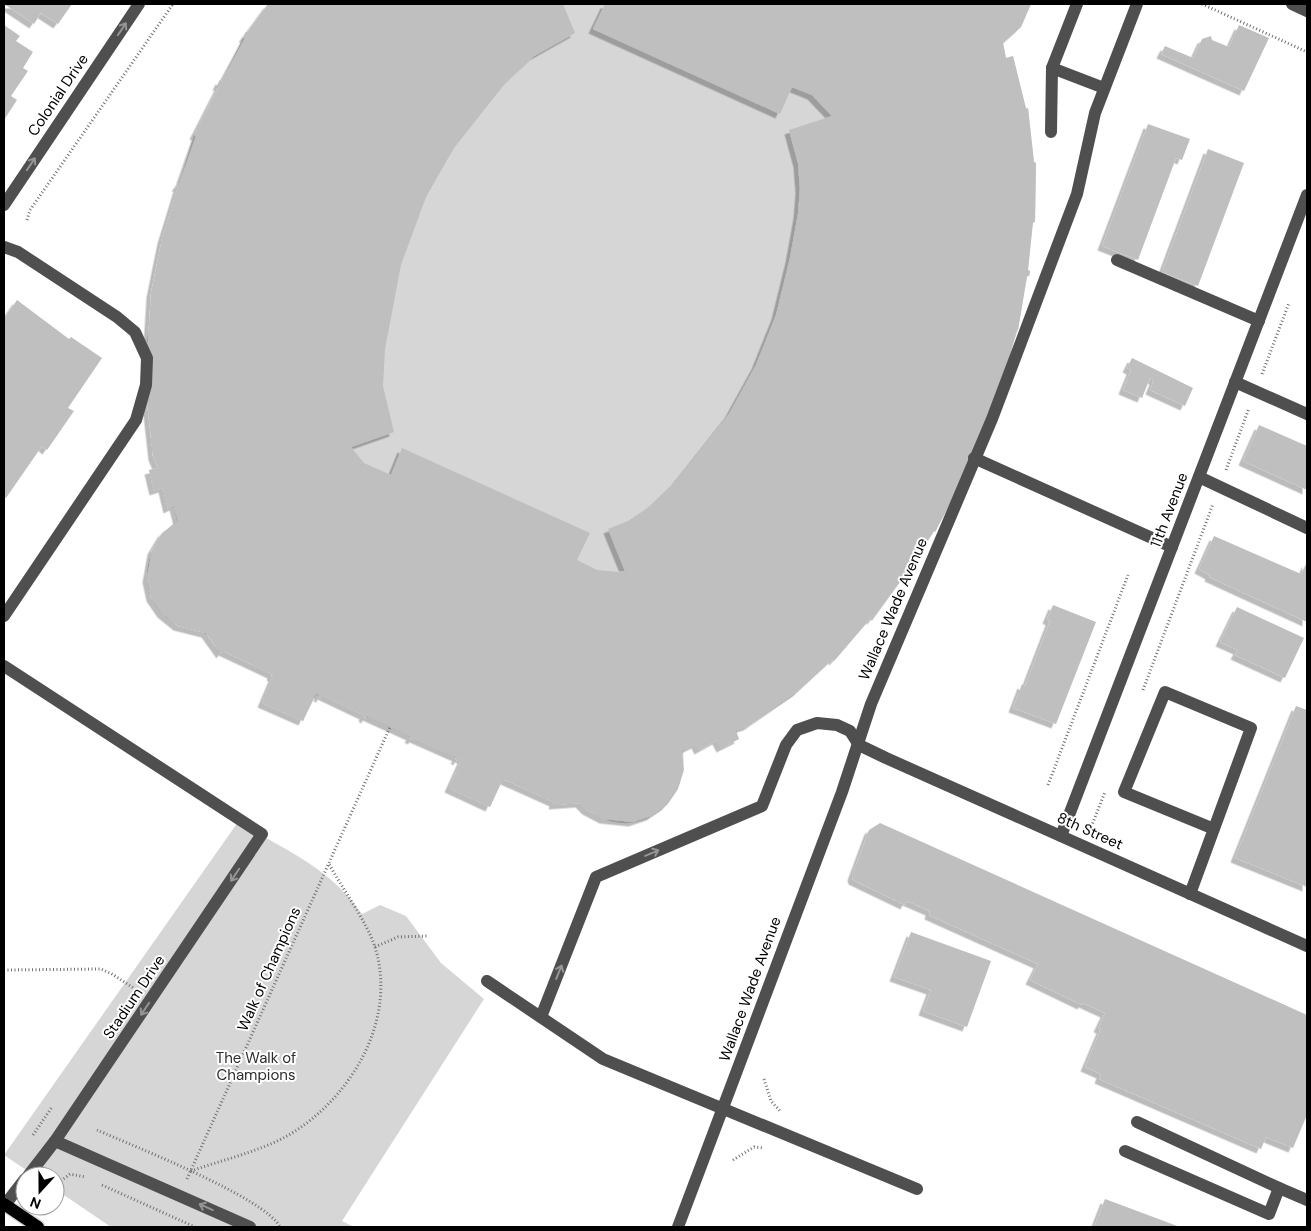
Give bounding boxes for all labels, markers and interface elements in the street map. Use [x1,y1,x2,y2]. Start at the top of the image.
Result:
one-way arrow [117,23,127,37]
street label: Colonial Drive [23,50,93,140]
one-way arrow [26,157,36,171]
street label: 11th Avenue [1146,470,1192,550]
street label: Wallace Wade Avenue [854,535,932,683]
street label: 8th Street [1054,808,1126,854]
one-way arrow [644,848,659,858]
one-way arrow [230,867,240,881]
street label: Walk of Champions [233,904,305,1034]
street label: Wallace Wade Avenue [714,914,786,1064]
street label: Stadium Drive [99,951,169,1043]
one-way arrow [554,965,564,980]
one-way arrow [140,1002,150,1016]
park label: The Walk of Champions [216,1048,296,1085]
north arrow [15,1166,65,1216]
text: N [27,1193,43,1213]
one-way arrow [199,1202,214,1212]

